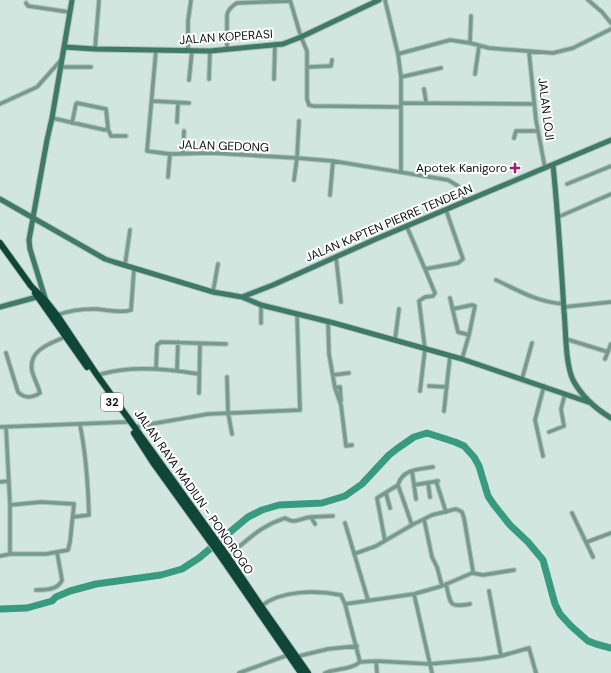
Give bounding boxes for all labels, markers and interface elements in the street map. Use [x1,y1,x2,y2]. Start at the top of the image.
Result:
street label: JALAN KOPERASI [179,26,273,48]
street label: JALAN LOJI [534,77,558,141]
street label: JALAN GEDONG [179,136,269,156]
place label: Apotek Kanigoro [416,160,507,176]
marker: Apotek Kanigoro [510,163,520,173]
street label: JALAN KAPTEN PIERRE TENDEAN [303,180,475,266]
road number: 32 [101,393,123,411]
street label: JALAN RAYA MADIUN - PONOROGO [131,406,257,578]

